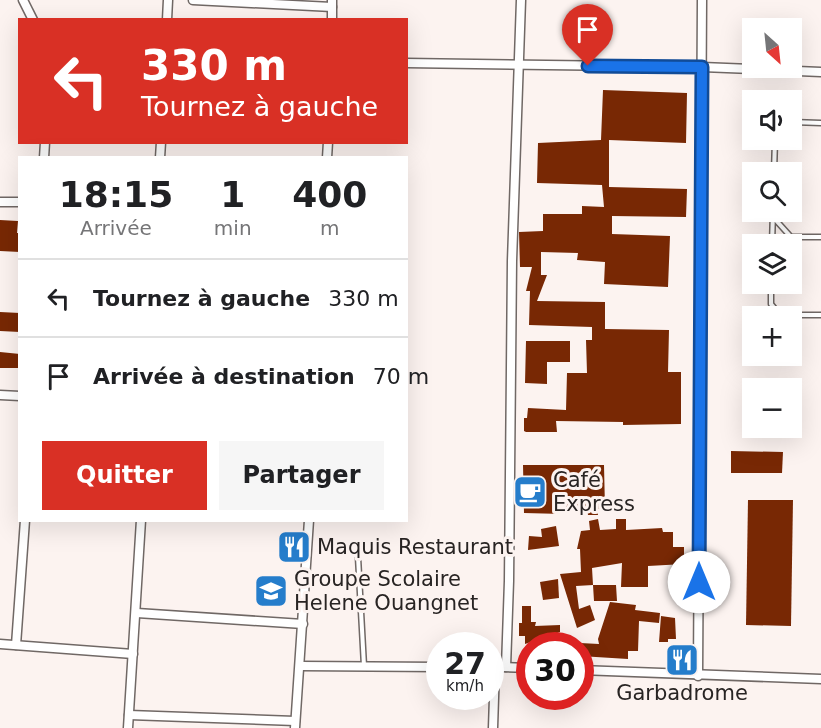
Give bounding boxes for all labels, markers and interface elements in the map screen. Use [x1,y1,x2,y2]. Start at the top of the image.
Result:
pin [562,4,613,66]
icon: arrive [571,13,604,46]
north arrow [742,18,802,78]
map controls [742,18,802,438]
text: 330 m [141,41,287,90]
icon: left [42,42,120,120]
button: sound [742,90,802,150]
text: Tournez à gauche [141,91,378,122]
button: search [742,162,802,222]
text: 18:15 [59,174,173,215]
text: 1 [220,174,245,215]
text: 400 [292,174,367,215]
text: Arrivée [80,216,152,240]
text: min [214,216,252,240]
text: m [320,216,340,240]
button: layers [742,234,802,294]
icon: left [42,282,75,315]
text: Tournez à gauche [93,286,310,311]
text: 330 m [328,286,399,311]
button: + [742,306,802,366]
icon: arrive [42,360,75,393]
text: Arrivée à destination [93,364,355,389]
text: 70 m [373,364,429,389]
button: − [742,378,802,438]
button: Quitter [42,441,207,510]
button: Partager [219,441,384,510]
place label: Café Express [553,468,635,516]
cafe icon: Café Express [512,474,548,510]
restaurant icon: Maquis Restaurant [276,529,312,565]
place label: Maquis Restaurant [317,535,513,559]
position arrow [667,550,731,614]
place label: Groupe Scolaire Helene Ouangnet [294,567,478,615]
school or university icon: Groupe Scolaire Helene Ouangnet [253,573,289,609]
speed limit sign: 30 [516,632,594,710]
restaurant icon: Garbadrome [664,642,700,678]
text: 27 [444,646,486,681]
text: km/h [446,677,484,695]
place label: Garbadrome [616,681,748,705]

